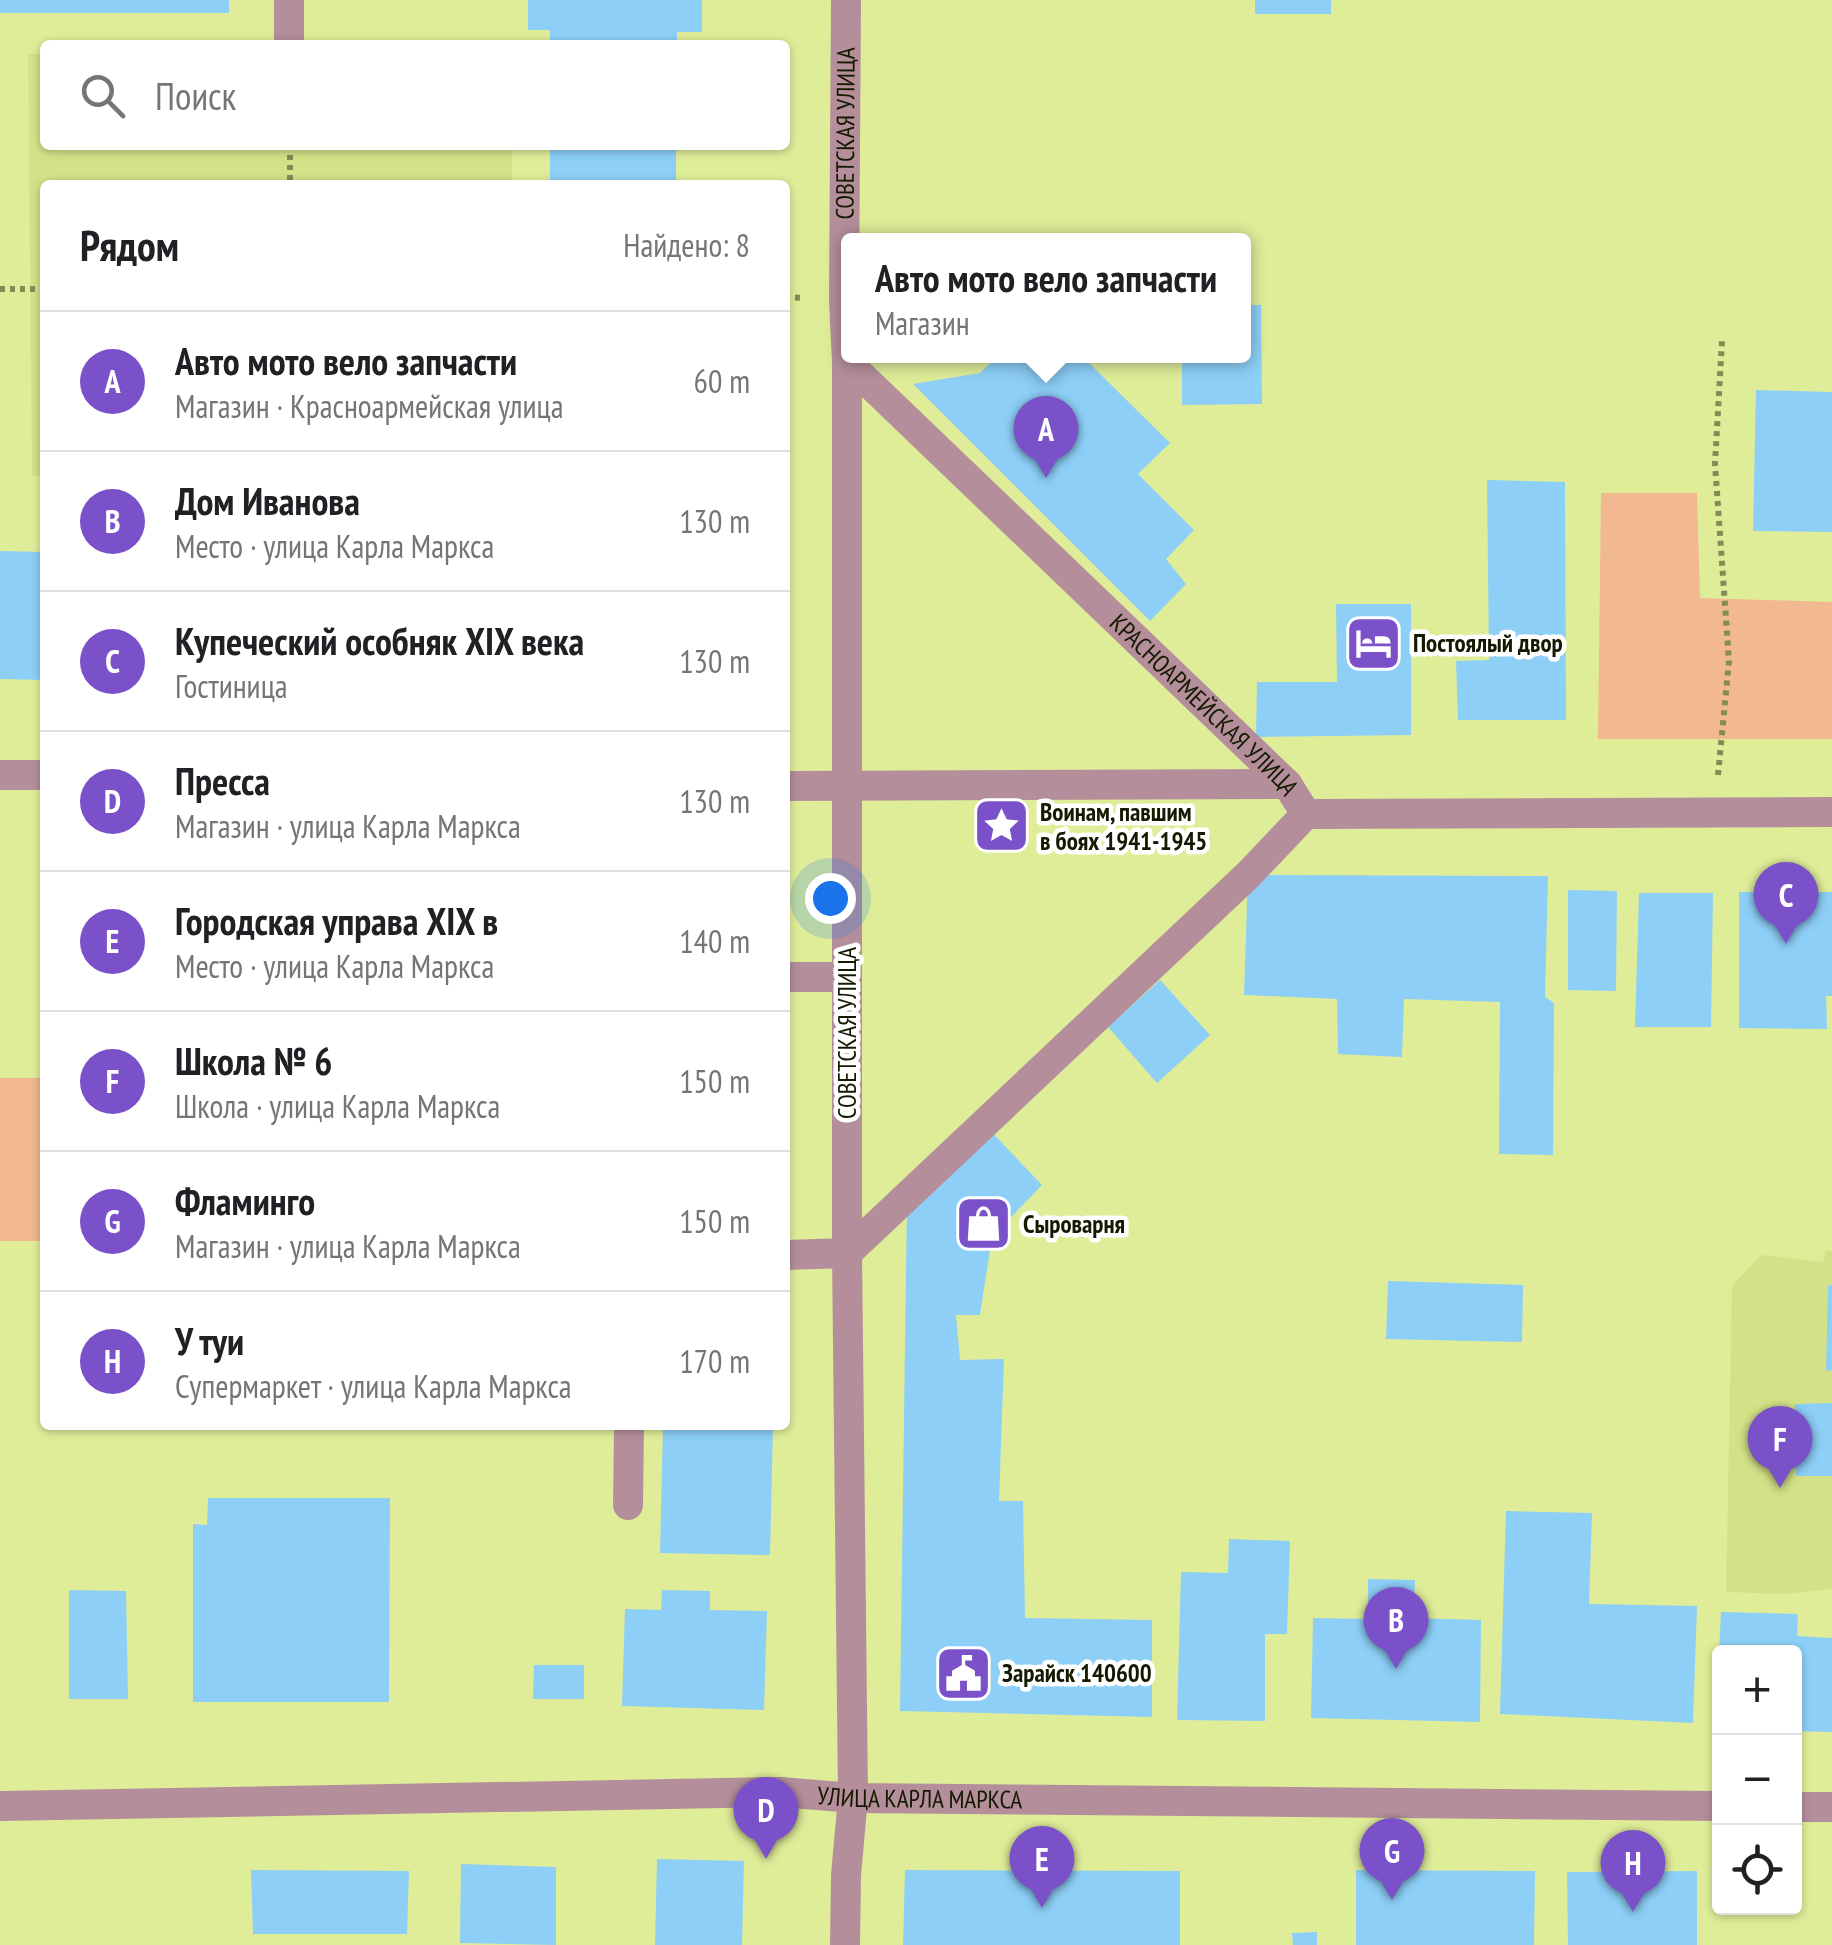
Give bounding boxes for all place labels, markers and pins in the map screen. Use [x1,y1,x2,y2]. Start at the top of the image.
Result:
pin: A [1014,396,1078,478]
hotel icon: Постоялый двор [1344,613,1404,673]
place label: Постоялый двор [1413,627,1563,659]
place icon: Воинам, павшим в боях 1941-1945 [971,796,1031,856]
place label: Воинам, павшим в боях 1941-1945 [1040,796,1207,857]
pin: C [1754,862,1818,944]
shop icon: Сыроварня [954,1194,1014,1254]
place label: Сыроварня [1023,1208,1125,1240]
pin: F [1748,1406,1812,1488]
pin: B [1364,1586,1428,1669]
public building icon: Зарайск 140600 [933,1643,993,1703]
place label: Зарайск 140600 [1002,1657,1152,1689]
pin: D [734,1776,798,1859]
pin: G [1360,1818,1424,1900]
pin: E [1010,1826,1074,1908]
pin: H [1600,1830,1666,1912]

